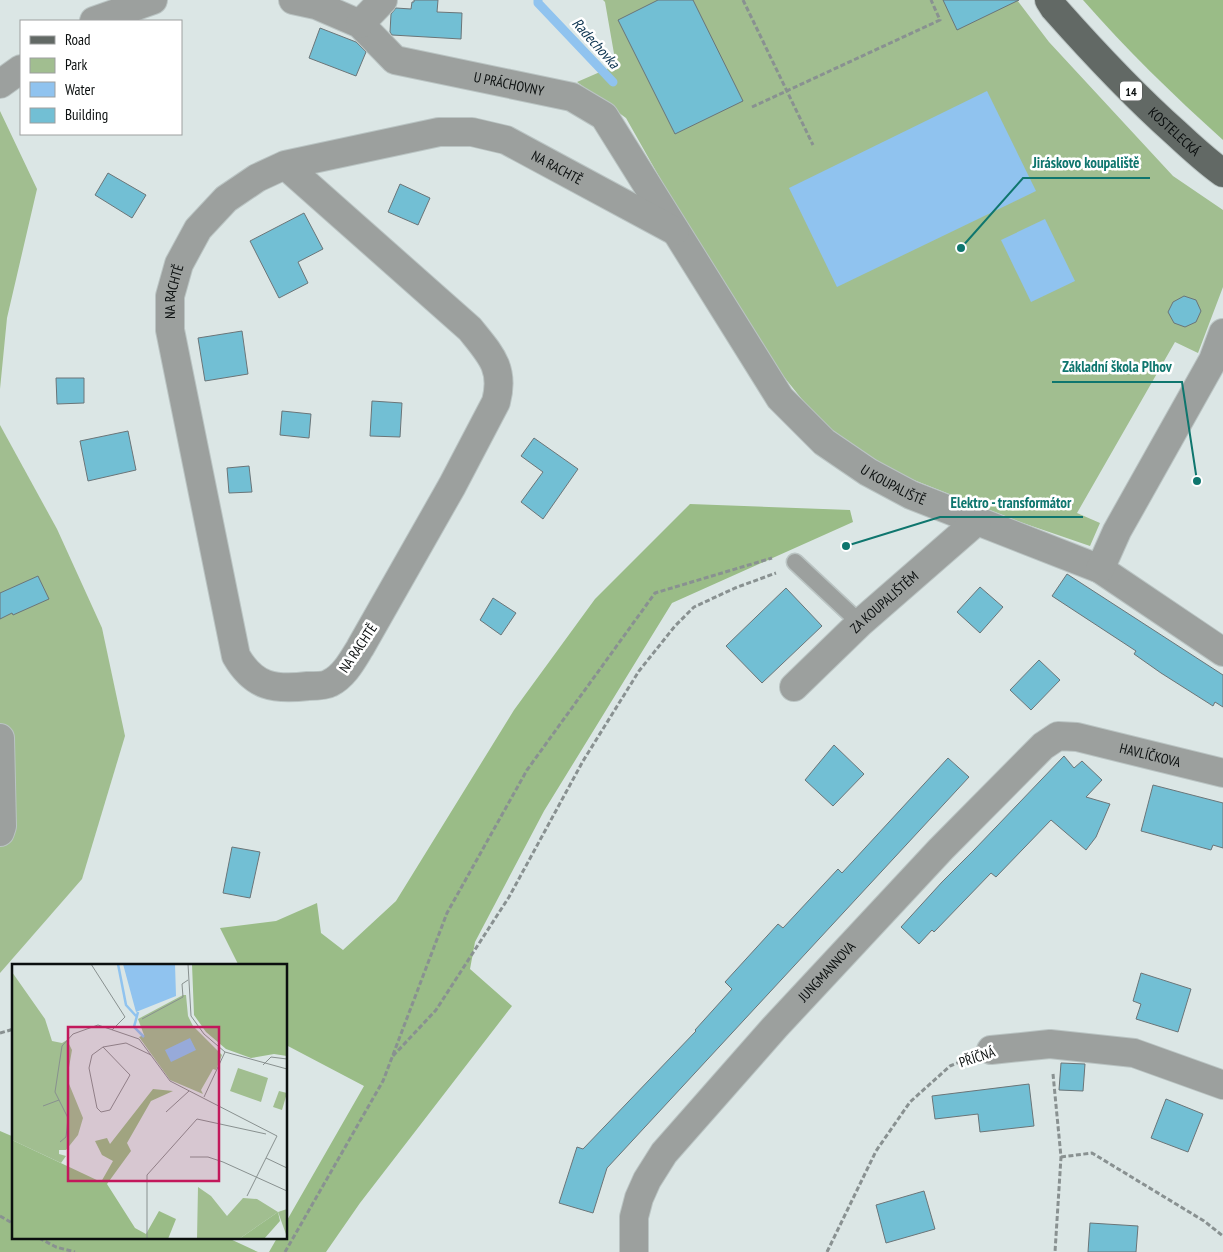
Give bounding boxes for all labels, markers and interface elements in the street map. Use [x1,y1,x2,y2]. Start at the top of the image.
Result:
water label: Radechovka [568,14,624,73]
legend [20,20,182,135]
text: Road [65,30,91,49]
text: Park [65,55,87,74]
street label: U PRÁCHOVNY [472,68,546,100]
text: Water [65,80,96,99]
road number: 14 [1120,82,1142,100]
street label: KOSTELECKÁ [1145,103,1204,160]
text: Building [65,105,108,124]
street label: NA RACHTĚ [528,146,586,189]
callout: Jiráskovo koupaliště [1023,148,1150,178]
text: Jiráskovo koupaliště [1031,153,1140,172]
street label: NA RACHTĚ [161,262,188,319]
callout: Základní škola Plhov [1052,352,1182,382]
text: Základní škola Plhov [1062,357,1173,376]
street label: U KOUPALIŠTĚ [857,460,929,509]
callout: Elektro - transformátor [940,487,1083,517]
text: Elektro - transformátor [951,493,1072,512]
street label: ZA KOUPALIŠTĚM [846,567,922,637]
street label: NA RACHTĚ [335,620,381,676]
street label: HAVLÍČKOVA [1118,739,1183,771]
street label: JUNGMANNOVA [794,937,859,1006]
inset map [12,964,288,1240]
street label: PŘÍČNÁ [957,1043,998,1071]

